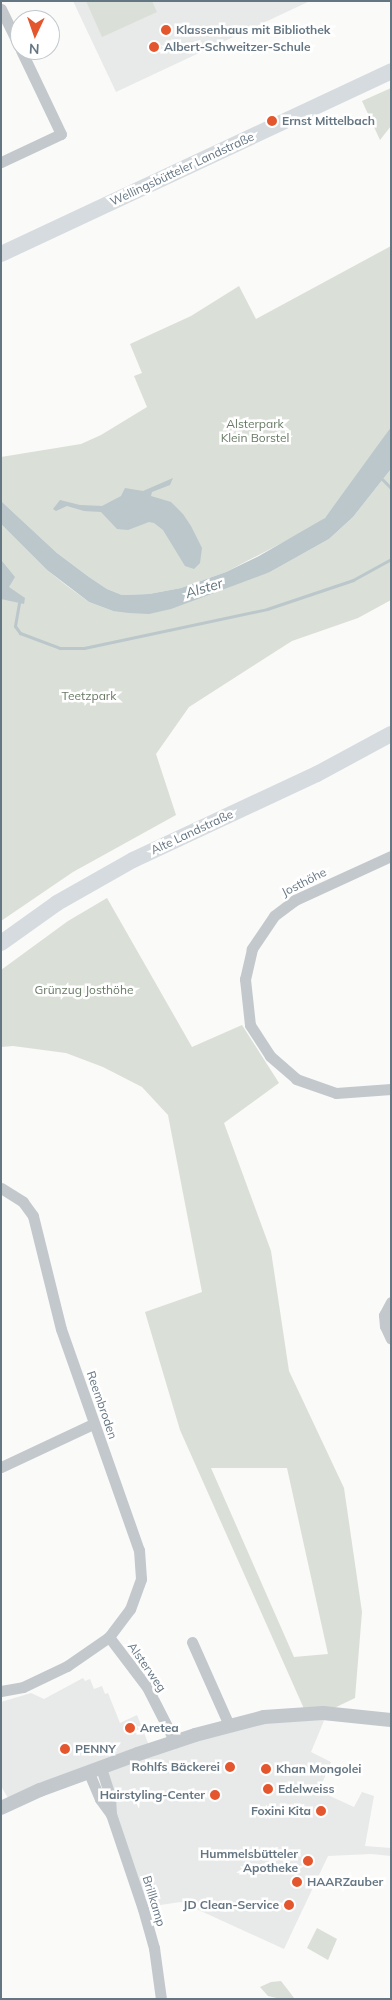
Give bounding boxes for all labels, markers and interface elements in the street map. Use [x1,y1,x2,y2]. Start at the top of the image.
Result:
north arrow [10,10,60,60]
place label: Klassenhaus mit Bibliothek [176,23,330,37]
marker: Klassenhaus mit Bibliothek [160,24,172,36]
text: N [29,40,40,58]
place label: Albert-Schweitzer-Schule [164,40,311,54]
marker: Albert-Schweitzer-Schule [148,41,160,53]
place label: Ernst Mittelbach [282,114,375,128]
marker: Ernst Mittelbach [266,115,278,127]
street label: Wellingsbütteler Landstraße [108,129,256,209]
park label: Alsterpark Klein Borstel [221,417,289,445]
water label: Alster [183,574,225,602]
park label: Teetzpark [62,689,116,703]
street label: Alte Landstraße [149,807,235,857]
street label: Josthöhe [279,865,329,899]
park label: Grünzug Josthöhe [35,983,133,997]
street label: Reembroden [84,1369,120,1441]
street label: Alsterweg [125,1640,169,1694]
place label: Aretea [140,1721,179,1735]
marker: Aretea [124,1722,136,1734]
place label: PENNY [75,1742,116,1756]
marker: PENNY [59,1743,71,1755]
place label: Rohlfs Bäckerei [131,1760,220,1774]
marker: Rohlfs Bäckerei [224,1761,236,1773]
place label: Khan Mongolei [276,1762,361,1776]
marker: Khan Mongolei [260,1763,272,1775]
place label: Edelweiss [278,1782,334,1796]
marker: Edelweiss [262,1783,274,1795]
place label: Hairstyling-Center [100,1788,205,1802]
marker: Hairstyling-Center [209,1789,221,1801]
place label: Foxini Kita [251,1804,311,1818]
marker: Foxini Kita [315,1805,327,1817]
place label: Hummelsbütteler Apotheke [200,1847,298,1875]
marker: Hummelsbütteler Apotheke [302,1855,314,1867]
street label: Brillkamp [139,1874,169,1928]
place label: HAARZauber [307,1875,383,1889]
marker: HAARZauber [291,1876,303,1888]
place label: JD Clean-Service [183,1898,279,1912]
marker: JD Clean-Service [283,1899,295,1911]

